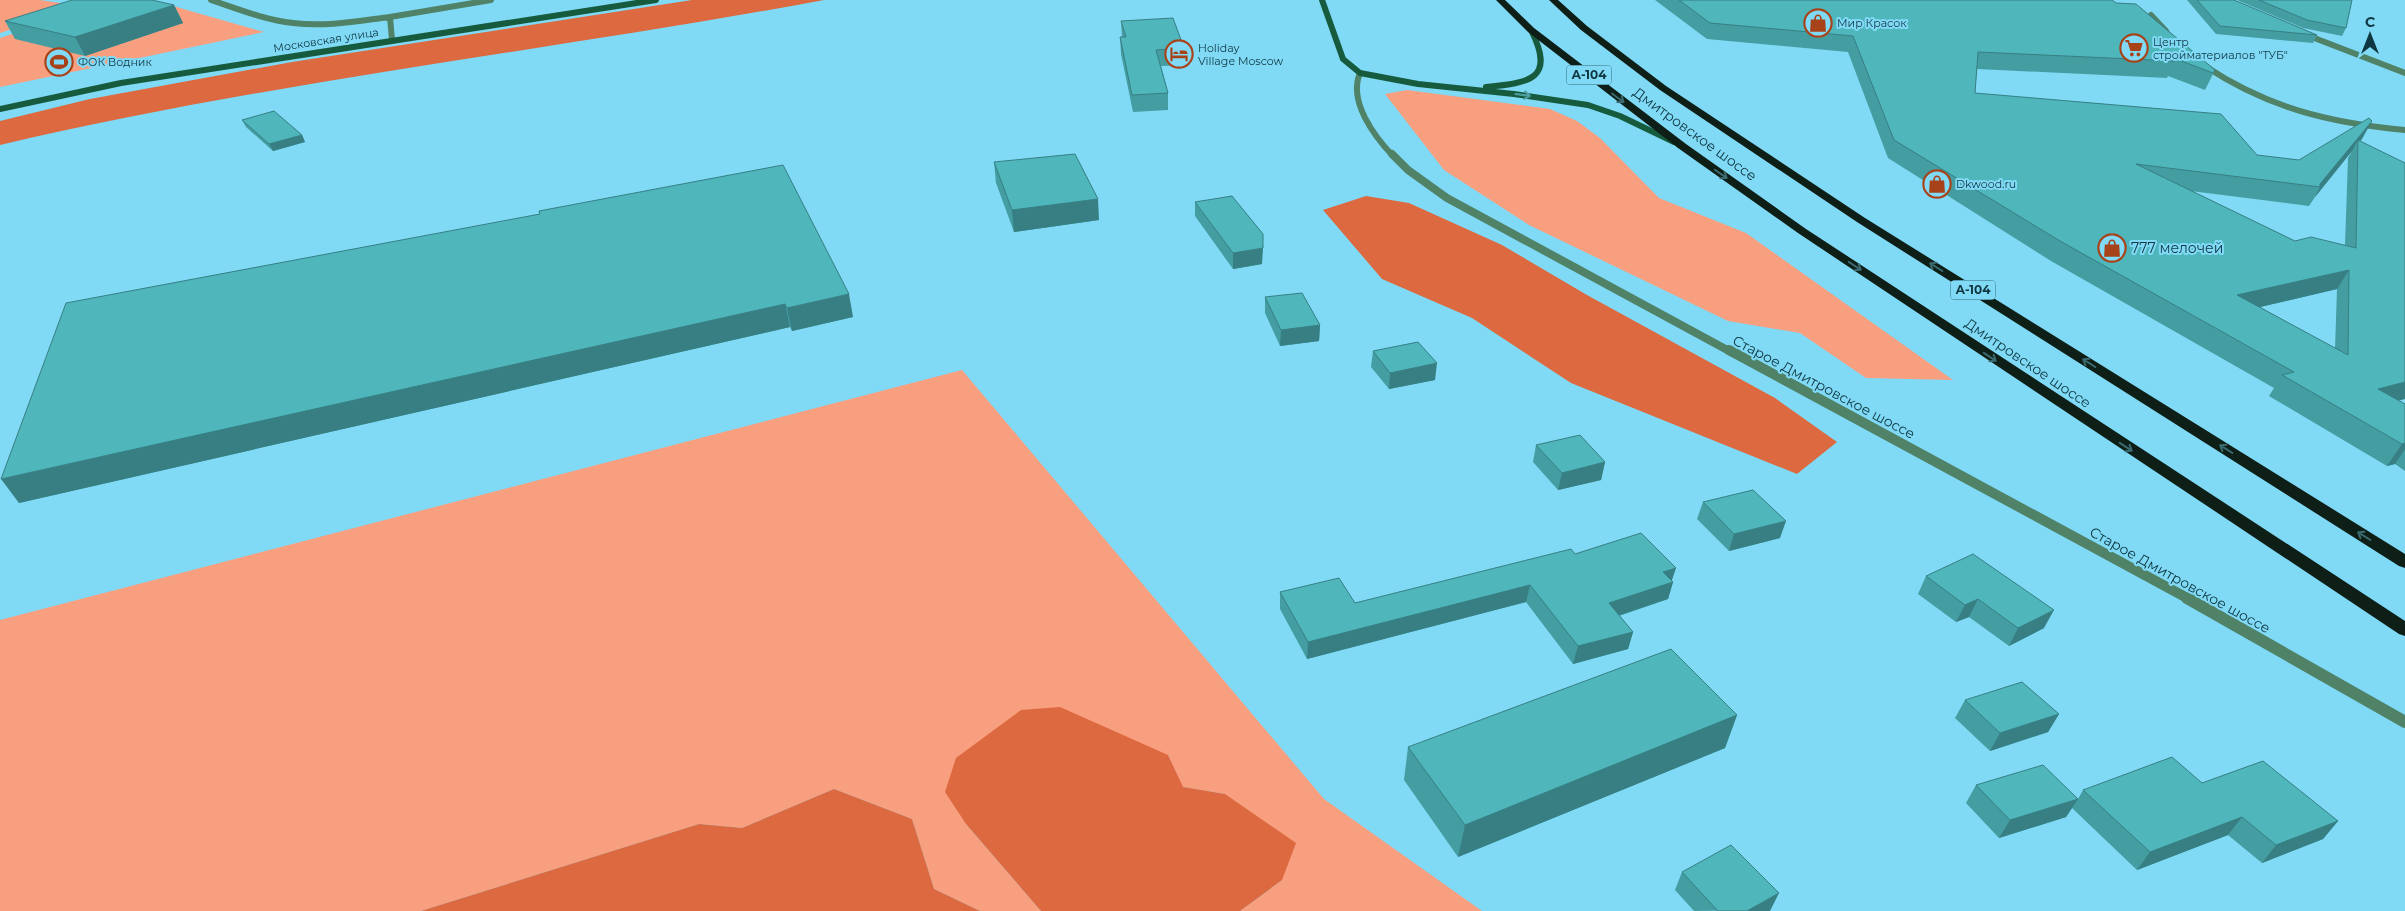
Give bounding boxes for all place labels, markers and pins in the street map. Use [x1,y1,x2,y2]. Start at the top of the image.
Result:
shop icon: Мир Красок [1803,8,1833,38]
place label: Мир Красок [1837,16,1907,30]
supermarket icon: Центр стройматериалов "ТУБ" [2119,33,2149,63]
place label: Центр стройматериалов "ТУБ" [2153,35,2288,62]
hotel icon: Holiday Village Moscow [1164,39,1194,69]
place label: Holiday Village Moscow [1198,41,1284,68]
sports icon: ФОК Водник [44,47,74,77]
place label: ФОК Водник [78,55,152,69]
shop icon: Dkwood.ru [1922,169,1952,199]
place label: Dkwood.ru [1956,177,2016,191]
shop icon: 777 мелочей [2097,233,2127,263]
place label: 777 мелочей [2131,239,2223,257]

